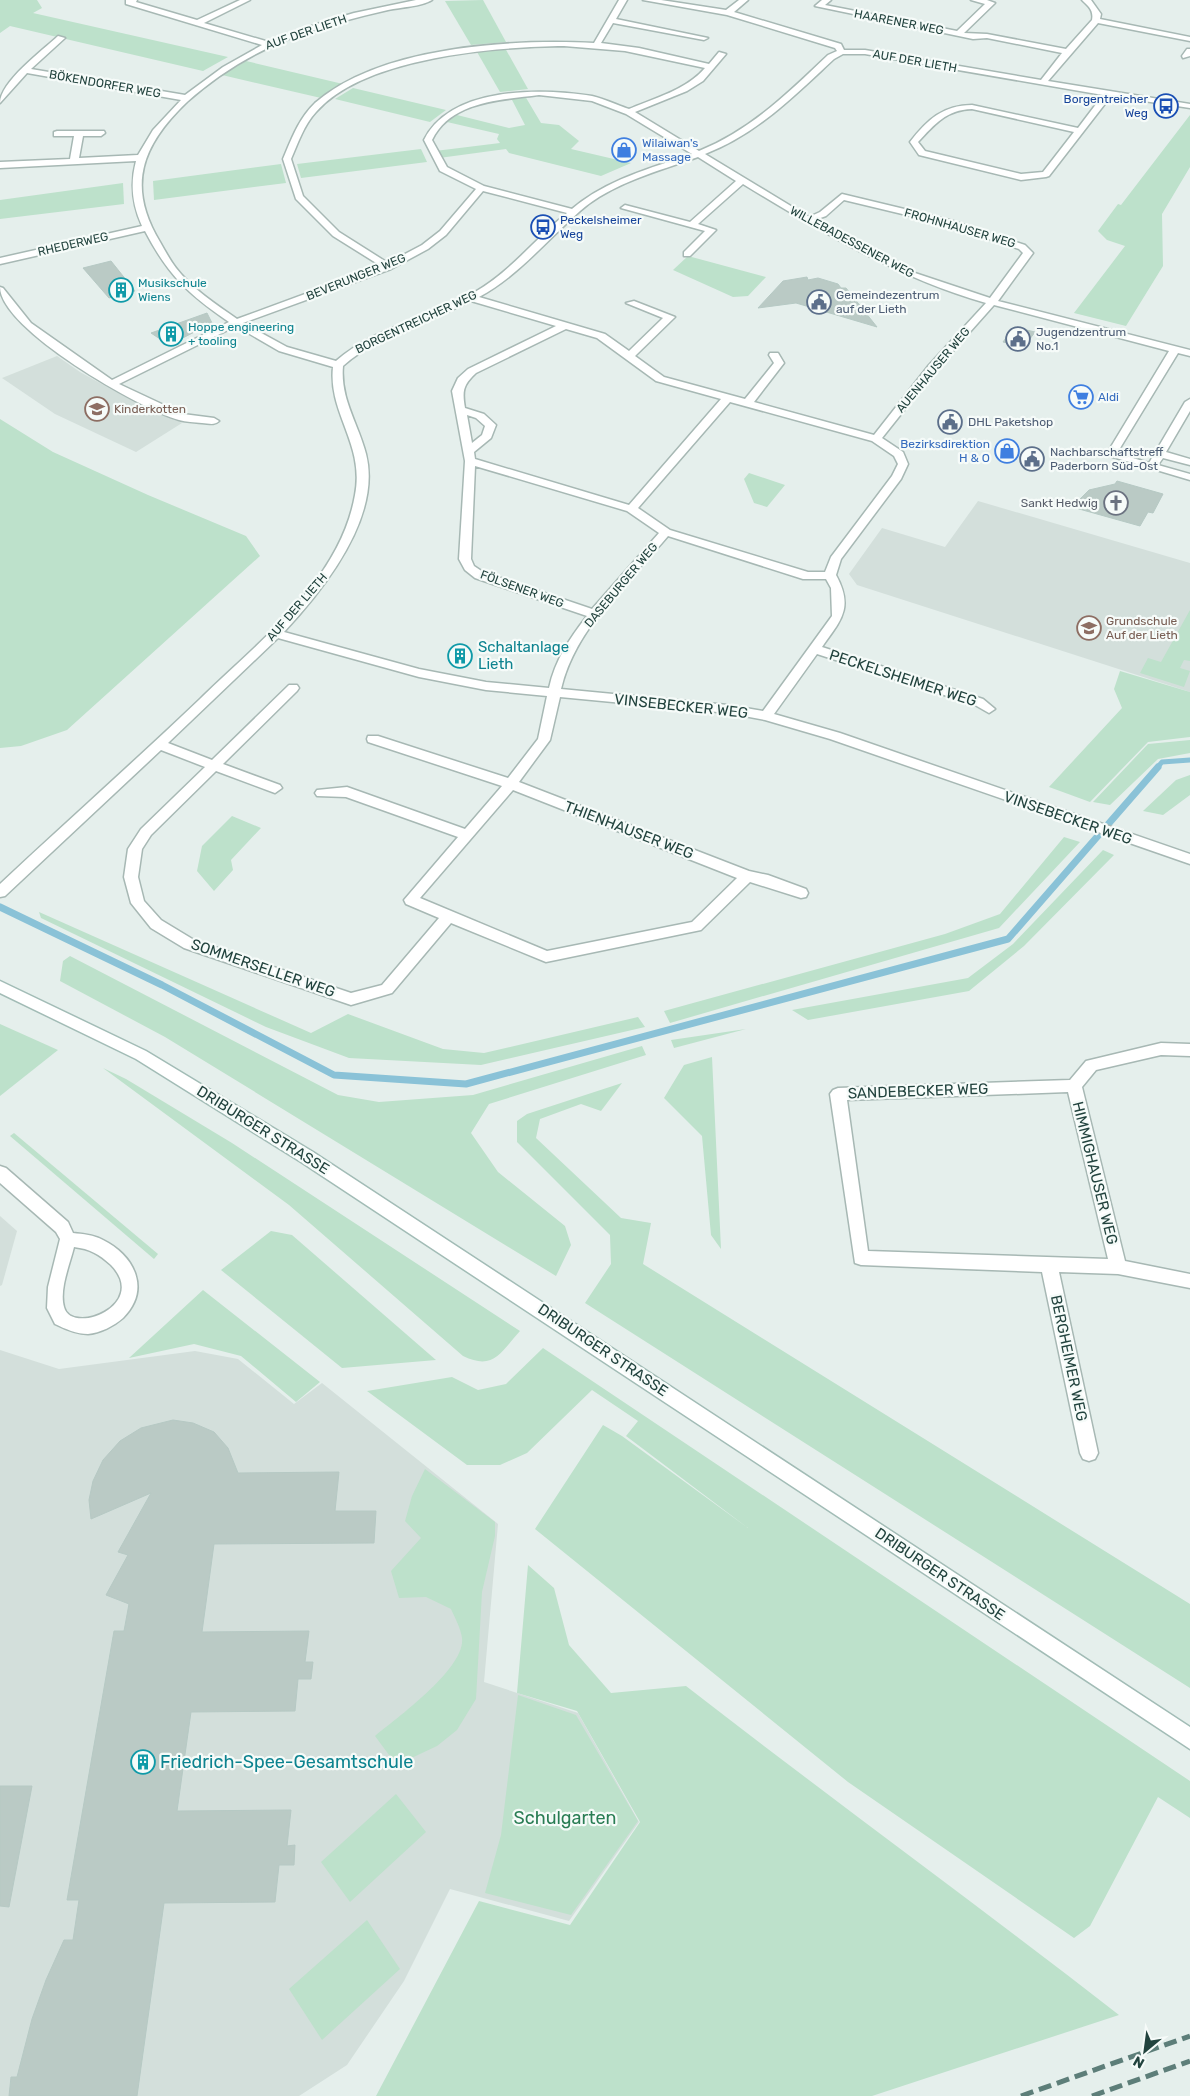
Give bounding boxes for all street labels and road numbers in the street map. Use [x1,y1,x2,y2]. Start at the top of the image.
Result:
street label: HAARENER WEG [853,6,945,38]
street label: AUF DER LIETH [263,12,349,52]
street label: AUF DER LIETH [872,47,958,75]
street label: BÖKENDORFER WEG [48,67,162,101]
street label: WILLEBADESSENER WEG [788,203,916,281]
street label: FROHNHAUSER WEG [903,205,1017,251]
street label: RHEDERWEG [36,229,110,259]
street label: BEVERUNGER WEG [304,251,408,303]
street label: BORGENTREICHER WEG [353,288,479,356]
street label: AUENHAUSER WEG [893,324,973,416]
street label: DASEBURGER WEG [582,540,660,630]
street label: FÖLSENER WEG [478,567,566,611]
street label: AUF DER LIETH [264,570,330,644]
street label: PECKELSHEIMER WEG [827,646,979,710]
street label: VINSEBECKER WEG [613,690,749,722]
street label: VINSEBECKER WEG [1002,788,1134,848]
street label: THIENHAUSER WEG [562,797,696,863]
street label: SOMMERSELLER WEG [189,935,337,1001]
street label: SANDEBECKER WEG [847,1080,989,1102]
street label: DRIBURGER STRASSE [193,1082,333,1178]
street label: HIMMIGHAUSER WEG [1068,1100,1122,1246]
street label: BERGHEIMER WEG [1047,1293,1091,1423]
street label: DRIBURGER STRASSE [535,1300,671,1400]
street label: DRIBURGER STRASSE [872,1524,1008,1624]

